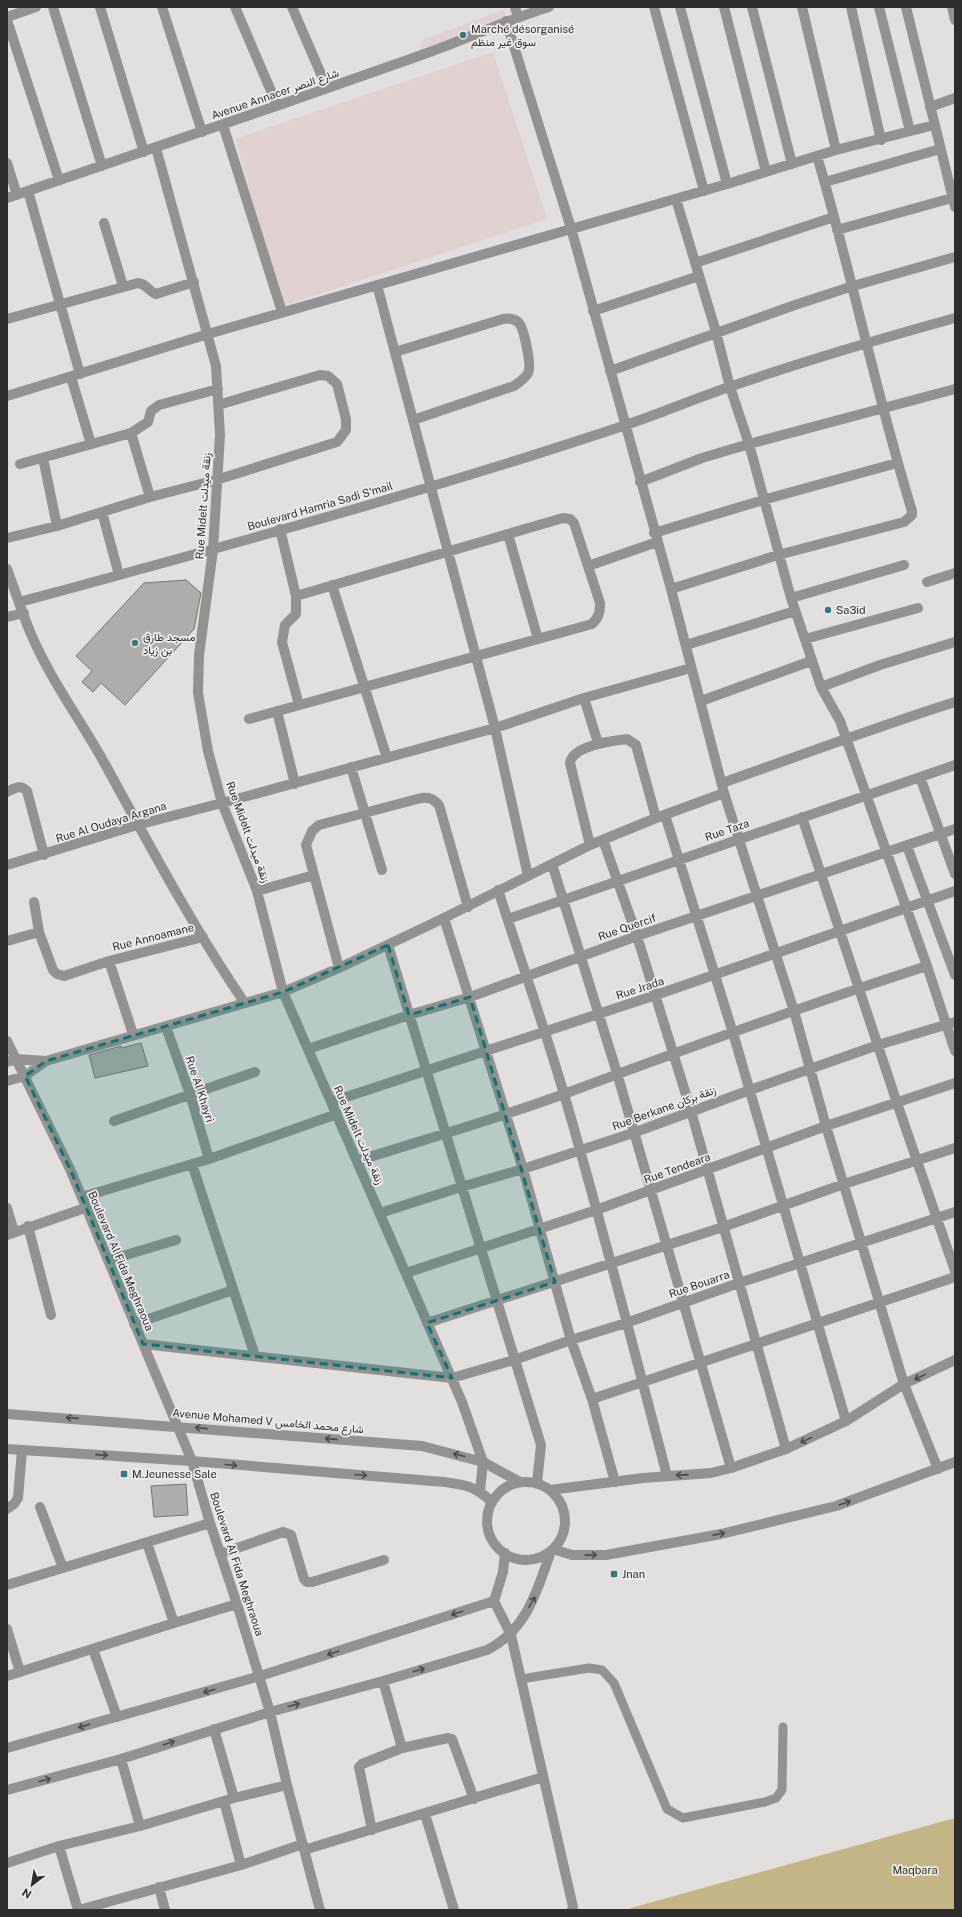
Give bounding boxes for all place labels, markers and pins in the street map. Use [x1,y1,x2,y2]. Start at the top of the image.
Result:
place label: Marché désorganisé سوق غير منظم [471,23,574,50]
marker: Marché désorganisé سوق غير منظم [458,30,468,40]
place label: Sa3id [836,604,866,616]
marker: Sa3id [823,605,833,615]
place label: مسجد طارق بن زياد [143,631,195,657]
marker: مسجد طارق بن زياد [130,638,140,648]
place label: M.Jeunesse Sale [132,1468,217,1480]
marker: M.Jeunesse Sale [119,1469,129,1479]
place label: Jnan [622,1568,645,1580]
marker: Jnan [609,1569,619,1579]

